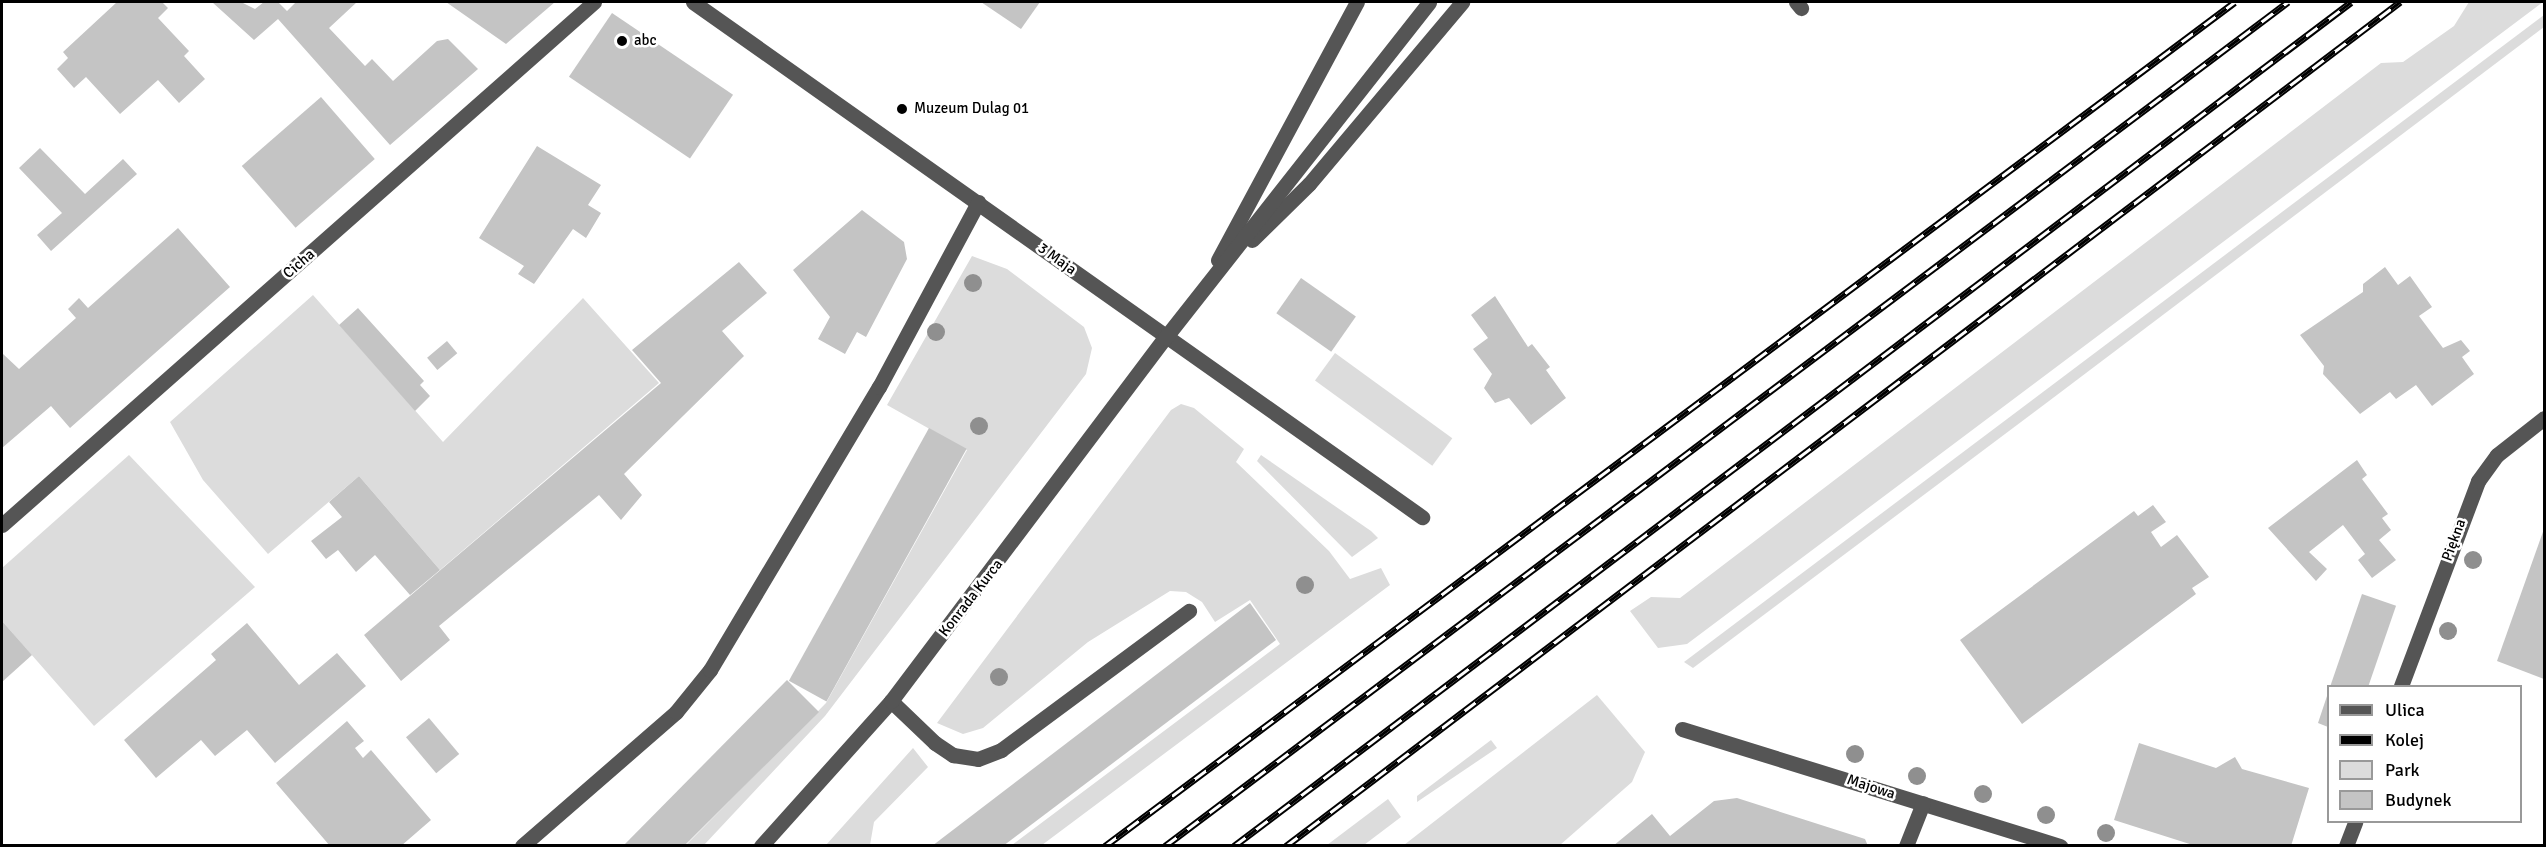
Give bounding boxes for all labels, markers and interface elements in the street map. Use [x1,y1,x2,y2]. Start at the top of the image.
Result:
place label: abc [634,32,657,50]
marker: abc [615,34,629,48]
place label: Muzeum Dulag 01 [914,100,1029,118]
marker: Muzeum Dulag 01 [895,102,909,116]
street label: 3 Maja [1034,239,1080,279]
street label: Cicha [280,245,318,283]
street label: Piękna [2438,517,2470,563]
street label: Konrada Kurca [935,556,1007,640]
legend [2327,685,2522,823]
text: Ulica [2385,699,2425,721]
text: Kolej [2385,729,2424,751]
text: Park [2385,759,2420,781]
street label: Majowa [1845,771,1897,803]
text: Budynek [2385,789,2452,811]

